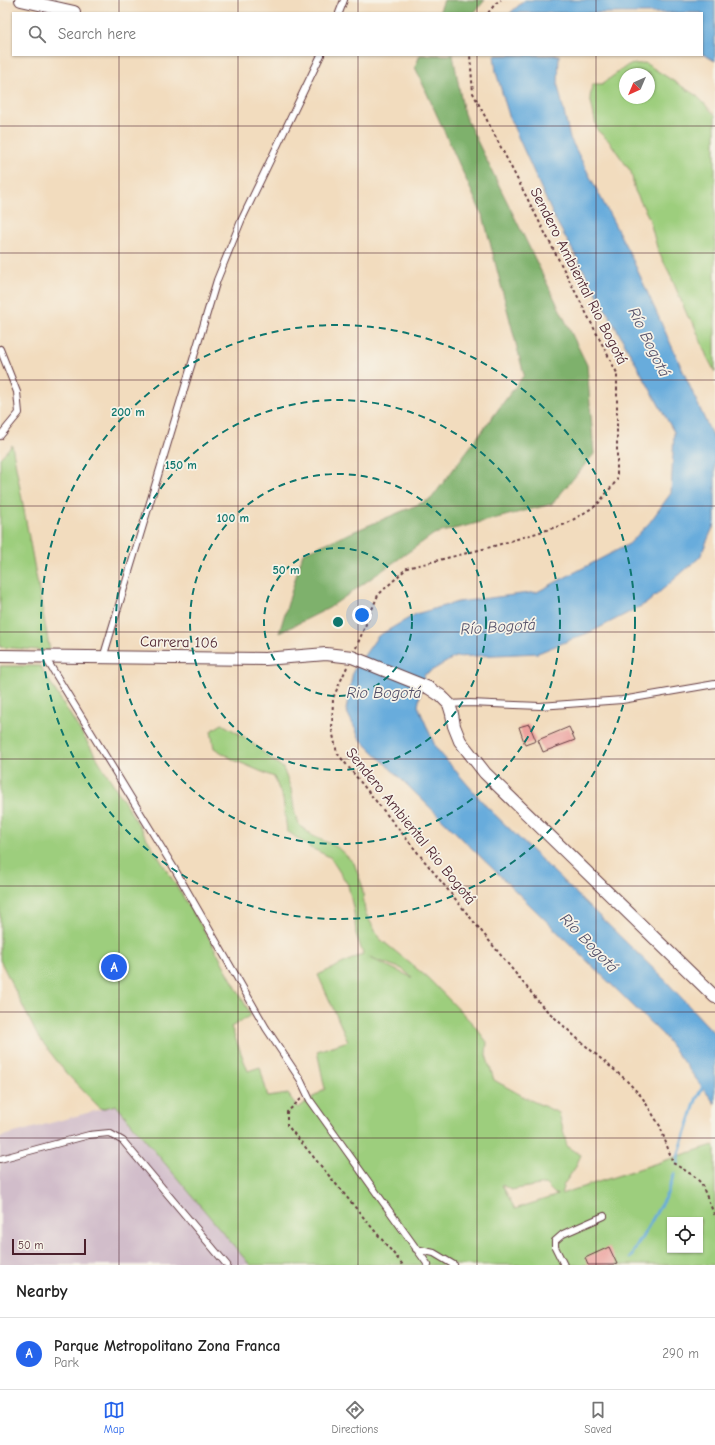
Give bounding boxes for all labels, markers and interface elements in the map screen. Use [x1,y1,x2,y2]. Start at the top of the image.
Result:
search box [12,12,703,56]
icon: search [26,23,48,45]
text: Search here [58,25,136,43]
north arrow [619,68,655,104]
street label: Sendero Ambiental Rio Bogotá [526,184,632,368]
water label: Río Bogotá [624,304,674,380]
text: 200 m [111,405,145,419]
text: 150 m [165,458,197,472]
text: 100 m [217,511,249,525]
text: 50 m [272,563,300,577]
your location [352,605,372,625]
centre of rings [331,615,345,629]
water label: Río Bogotá [460,615,536,639]
street label: Carrera 106 [140,632,218,652]
water label: Rio Bogotá [346,684,422,702]
street label: Sendero Ambiental Rio Bogotá [342,744,480,908]
water label: Río Bogotá [556,910,622,976]
pin: A [101,952,127,982]
map controls [667,1217,703,1253]
button: locate [667,1217,703,1253]
scale bar [12,1237,86,1256]
text: 50 m [18,1239,43,1252]
text: Nearby [16,1282,67,1301]
text: Parque Metropolitano Zona Franca [54,1337,280,1355]
text: A [25,1346,33,1361]
text: 290 m [662,1346,699,1361]
text: Park [54,1355,79,1370]
tab: Map [103,1399,125,1436]
tab: Directions [331,1399,378,1436]
tab: Saved [584,1399,612,1436]

